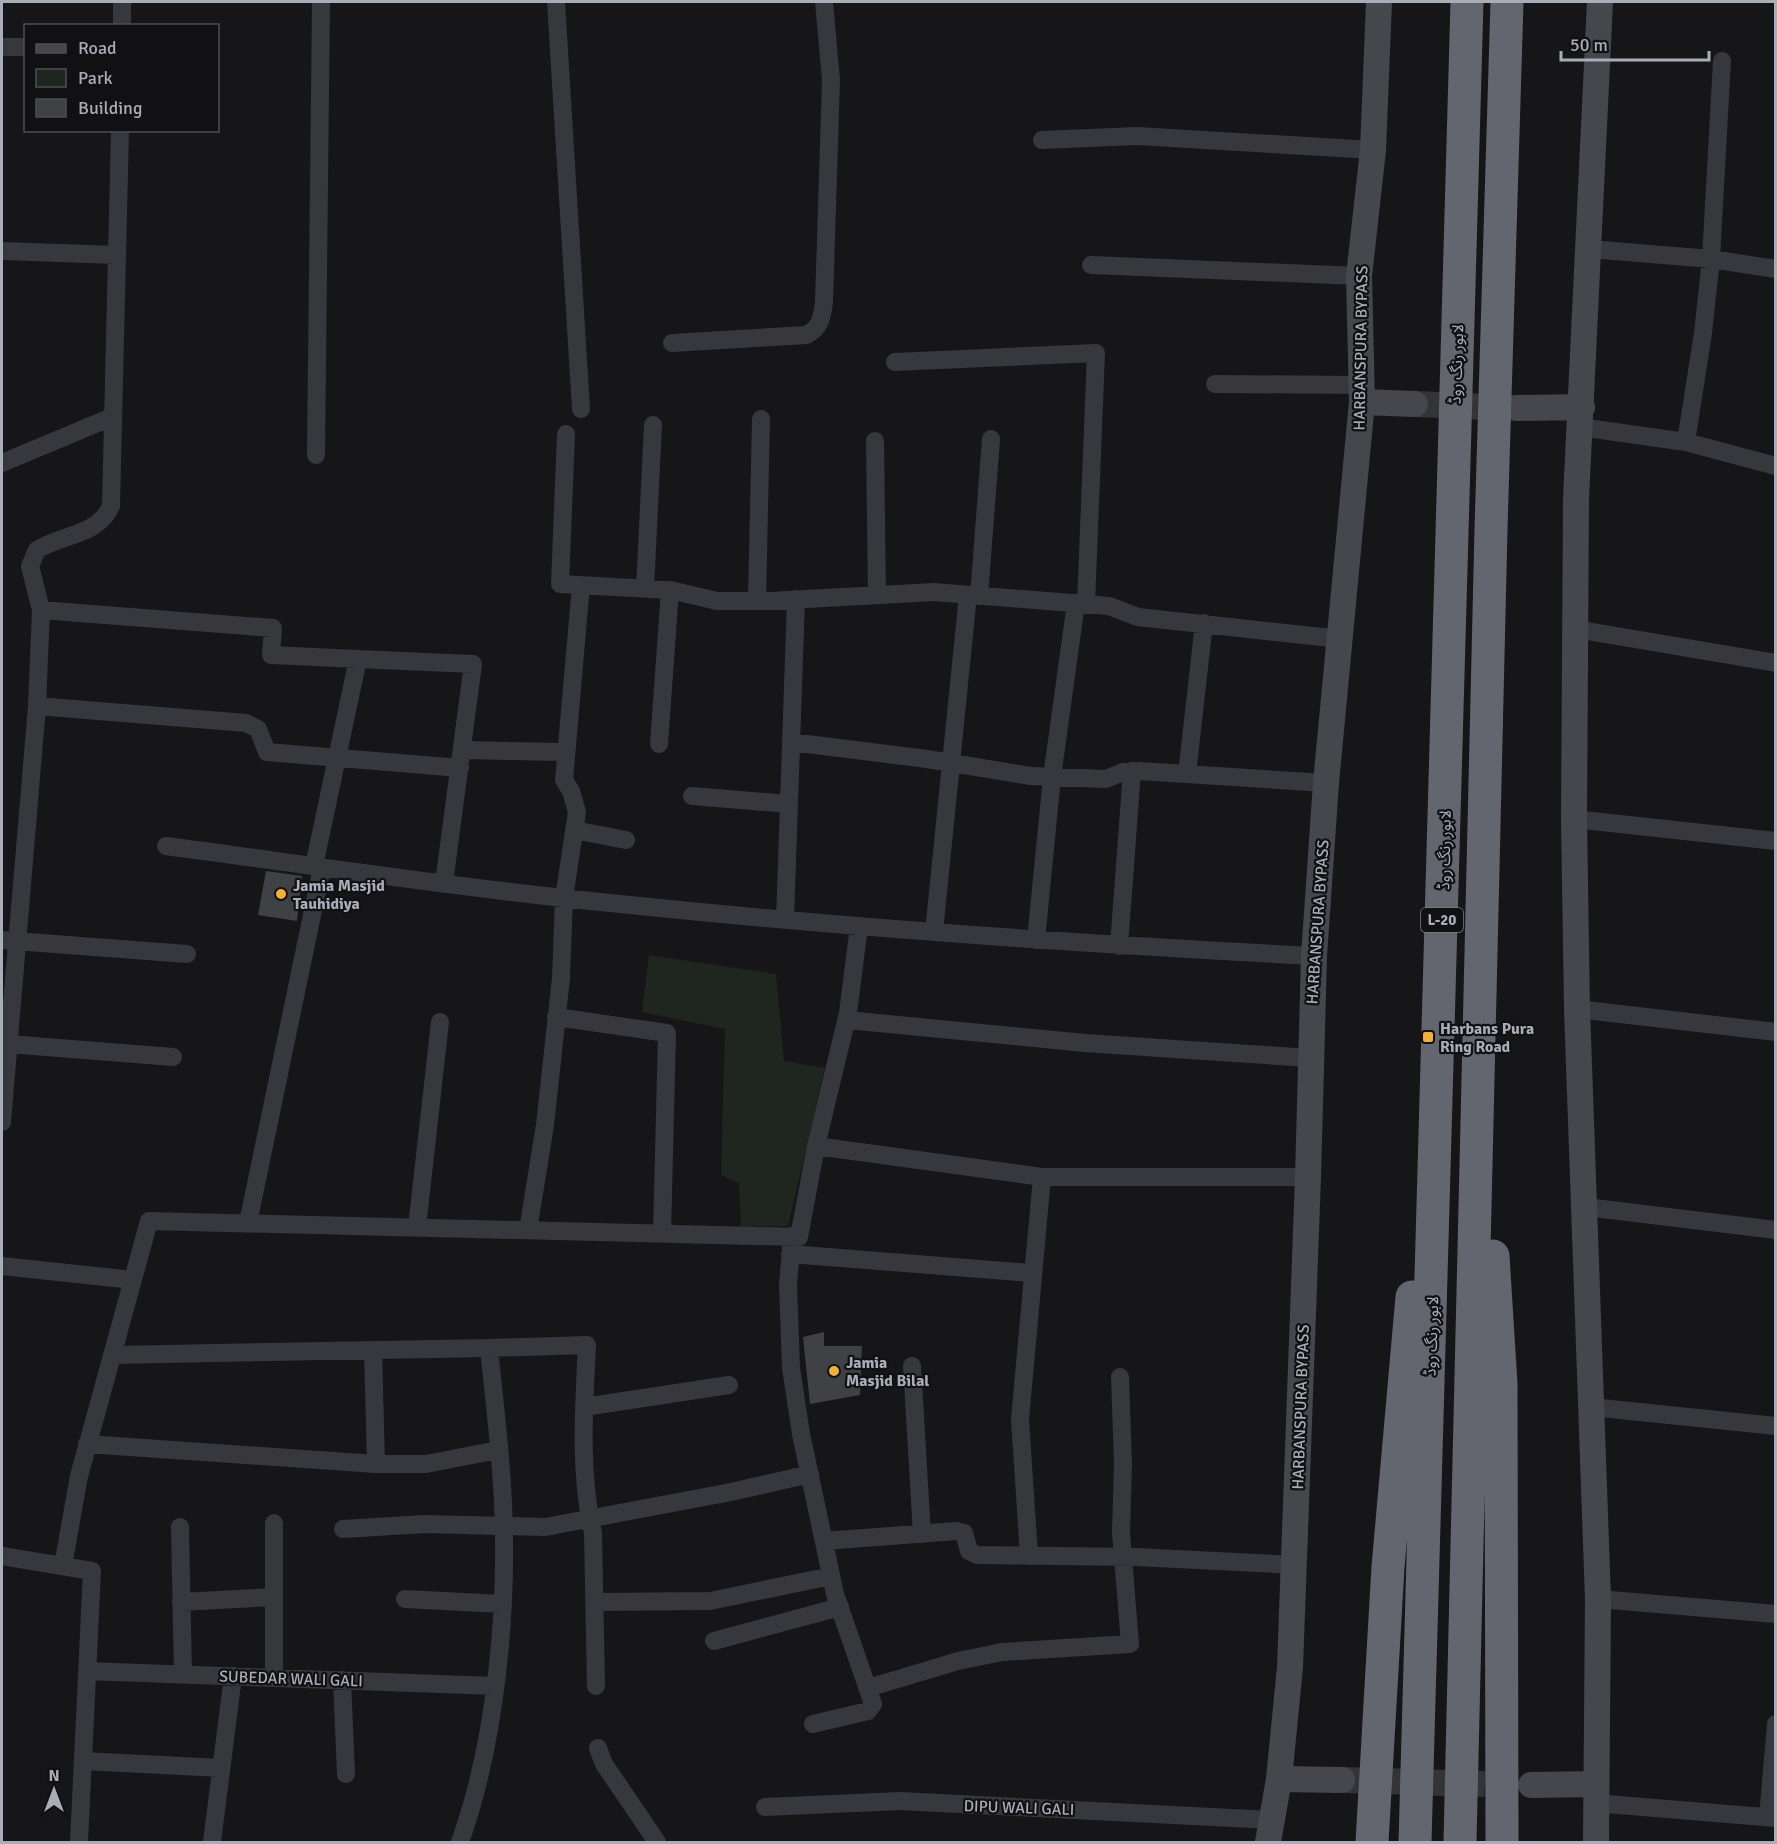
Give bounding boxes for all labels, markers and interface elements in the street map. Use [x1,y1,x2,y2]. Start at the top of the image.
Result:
legend [24,24,219,132]
scale bar [1561,24,1710,62]
text: 50 m [1570,34,1608,56]
text: Road [78,37,117,59]
text: Park [78,67,113,89]
text: Building [78,97,142,119]
street label: HARBANSPURA BYPASS [1350,265,1372,431]
street label: لاہور رنگ روڈ [1446,324,1468,404]
street label: لاہور رنگ روڈ [1434,810,1456,890]
street label: HARBANSPURA BYPASS [1302,839,1334,1005]
place label: Jamia Masjid Tauhidiya [293,876,385,914]
marker: Jamia Masjid Tauhidiya [274,887,288,901]
road number: L-20 [1421,908,1463,932]
place label: Harbans Pura Ring Road [1440,1019,1534,1057]
marker: Harbans Pura Ring Road [1421,1030,1435,1044]
street label: لاہور رنگ روڈ [1421,1296,1443,1376]
street label: HARBANSPURA BYPASS [1288,1324,1314,1490]
place label: Jamia Masjid Bilal [846,1353,929,1391]
marker: Jamia Masjid Bilal [827,1364,841,1378]
street label: SUBEDAR WALI GALI [219,1666,363,1692]
north arrow [24,1760,84,1820]
text: N [48,1766,60,1786]
street label: DIPU WALI GALI [963,1796,1075,1820]

